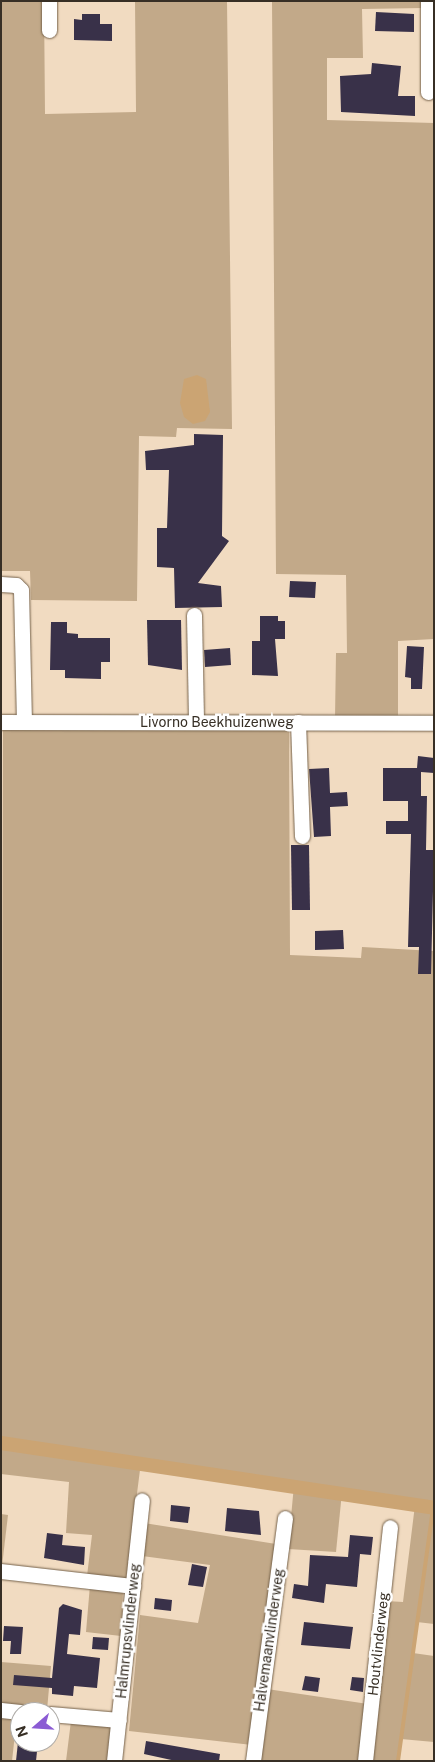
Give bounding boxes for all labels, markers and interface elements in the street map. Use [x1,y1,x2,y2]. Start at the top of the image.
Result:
street label: Livorno Beekhuizenweg [140,714,294,730]
street label: Halmrupsvlinderweg [113,1563,143,1699]
street label: Halvemaanvlinderweg [251,1567,287,1713]
street label: Houtvlinderweg [364,1591,392,1697]
north arrow [10,1702,60,1752]
text: N [12,1724,31,1739]

